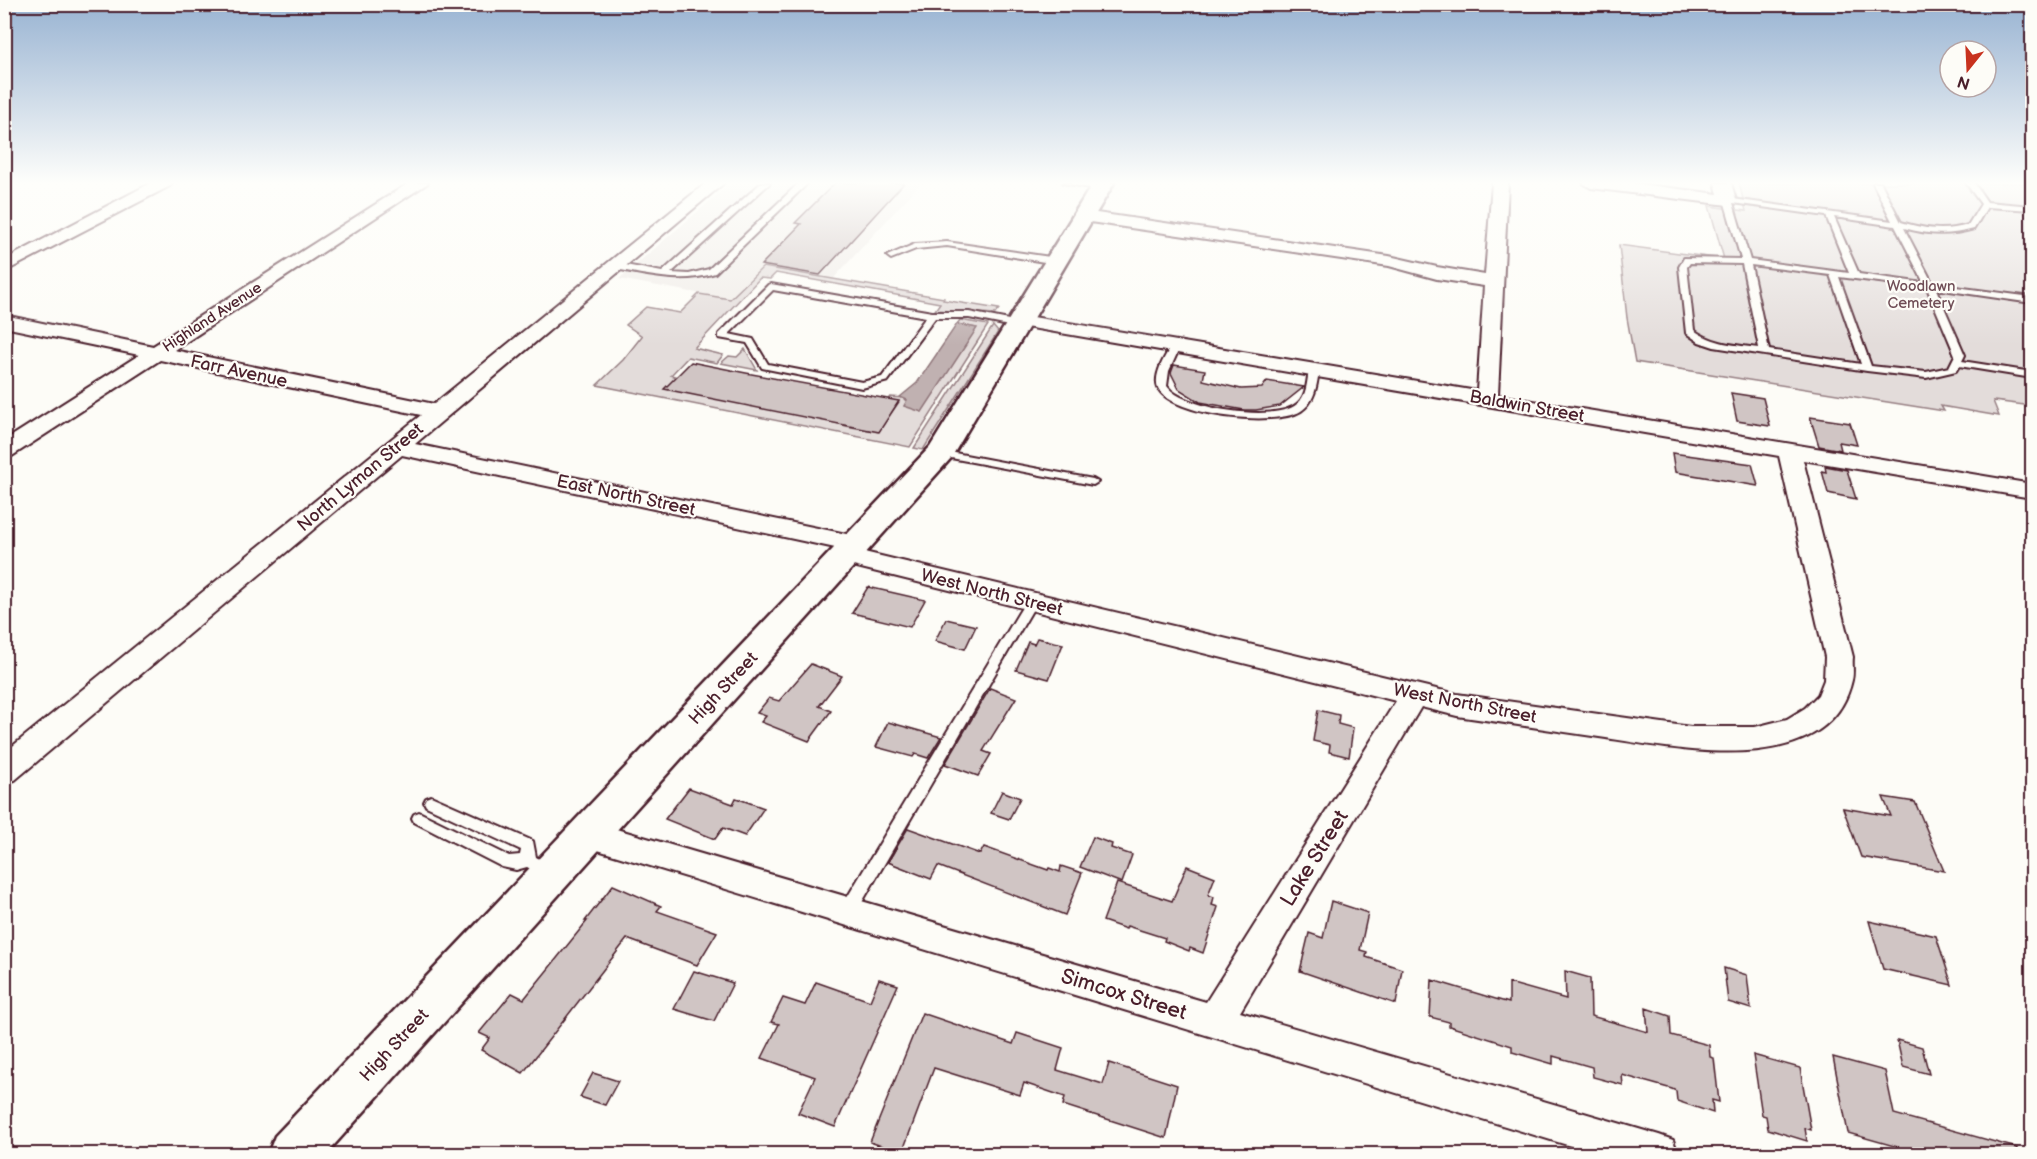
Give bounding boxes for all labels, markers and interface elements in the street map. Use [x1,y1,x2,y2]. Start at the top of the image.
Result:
north arrow [1938,39,1998,99]
text: N [1955,71,1972,93]
park label: Woodlawn Cemetery [1887,277,1955,313]
street label: Highland Avenue [159,278,266,357]
street label: Farr Avenue [188,351,290,392]
street label: Baldwin Street [1468,386,1587,427]
street label: North Lyman Street [293,418,428,536]
street label: East North Street [555,471,698,521]
street label: West North Street [919,565,1065,620]
street label: High Street [684,647,763,729]
street label: West North Street [1392,679,1539,728]
street label: Lake Street [1275,805,1354,911]
street label: Simcox Street [1058,963,1190,1026]
street label: High Street [355,1004,434,1086]

